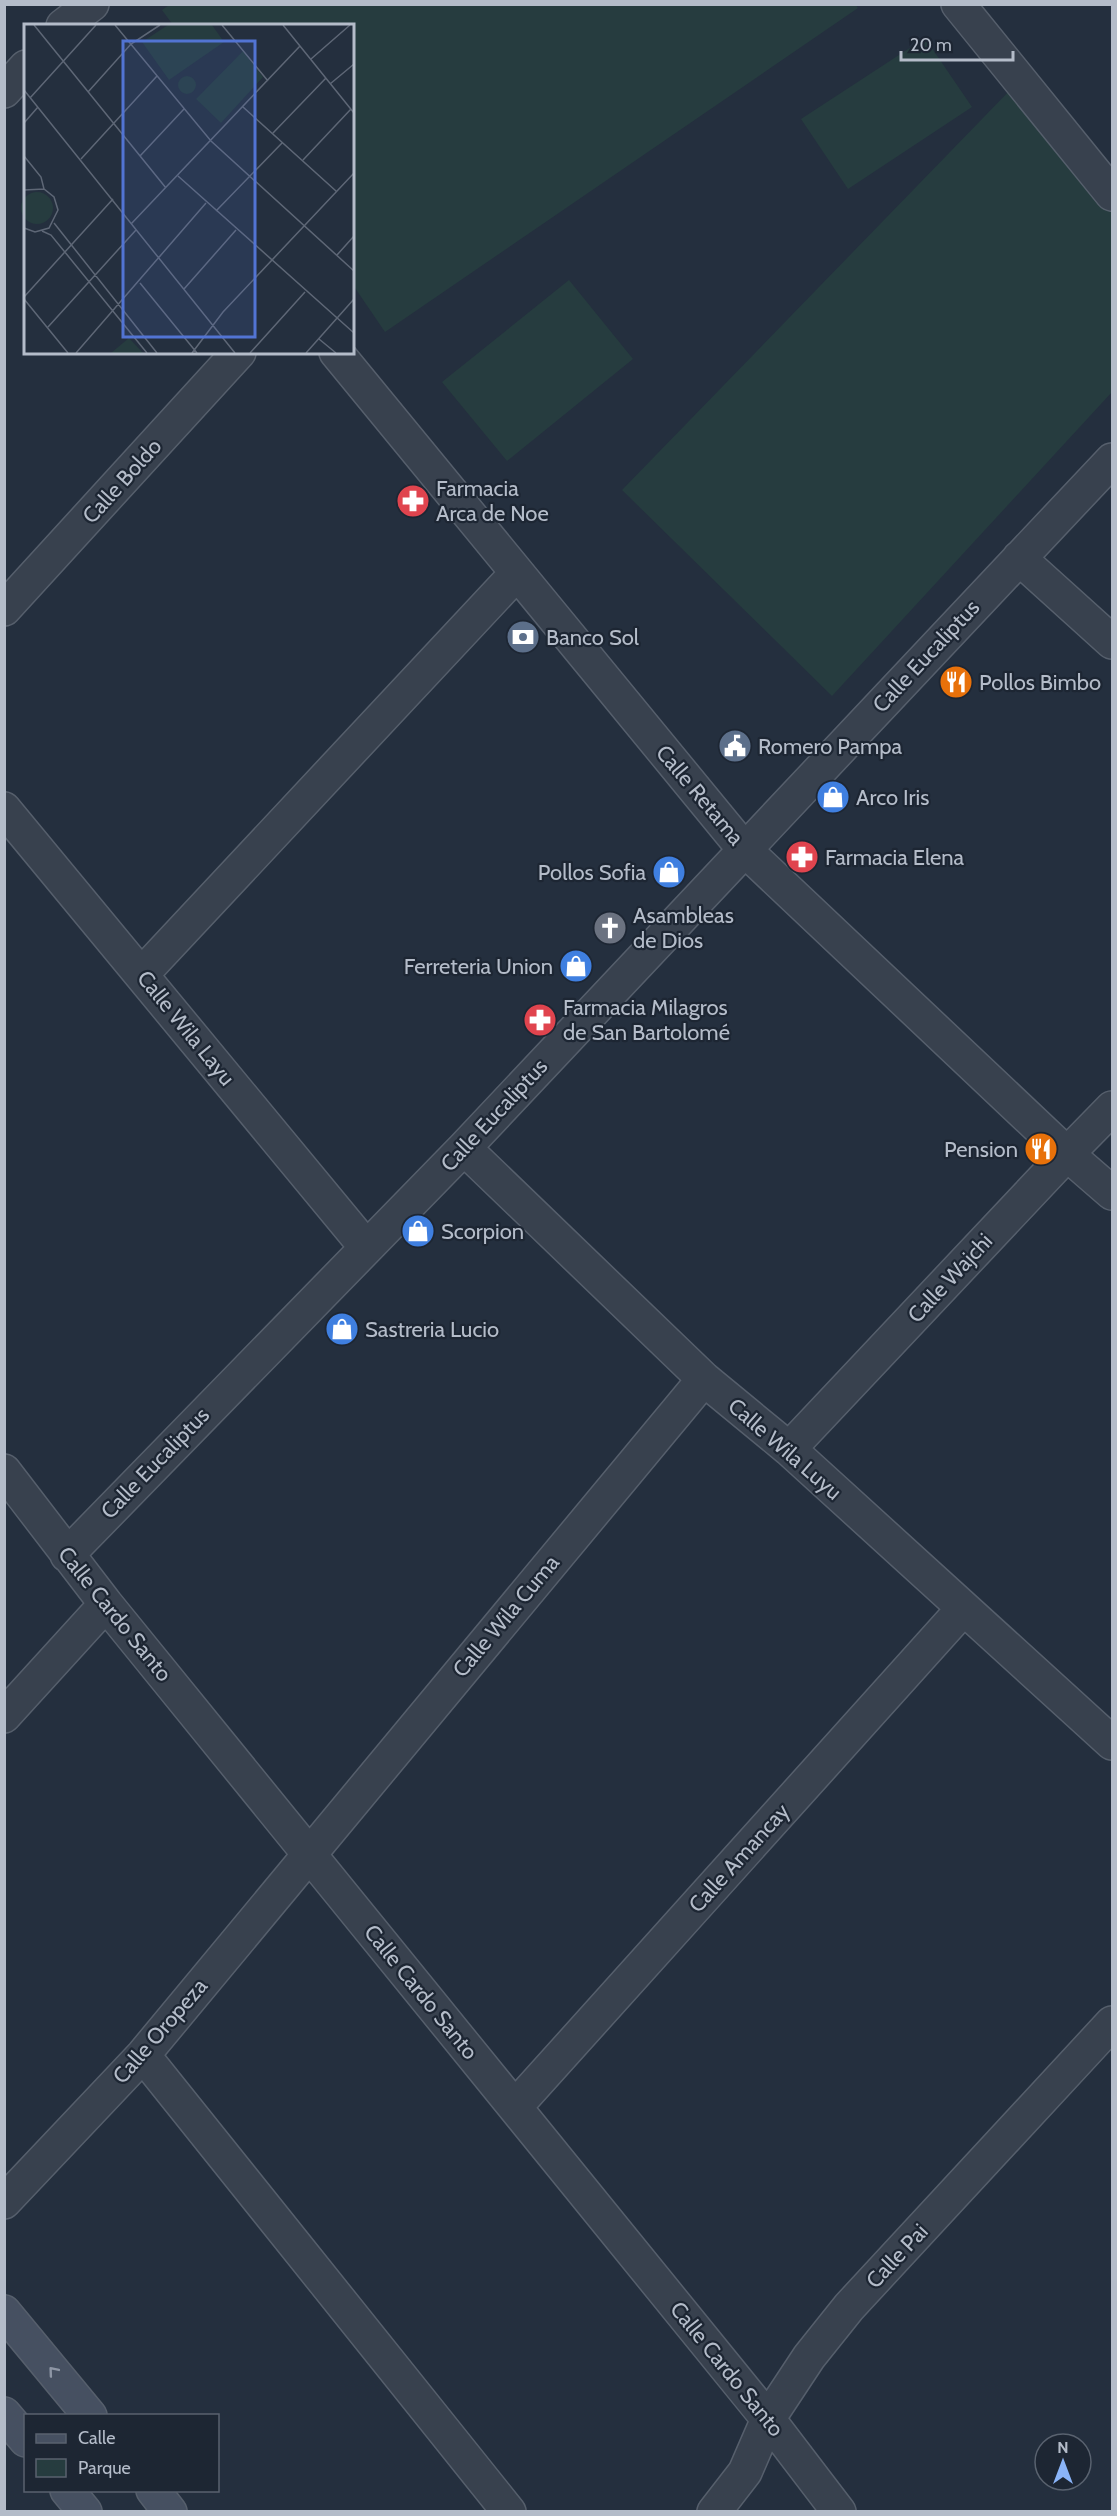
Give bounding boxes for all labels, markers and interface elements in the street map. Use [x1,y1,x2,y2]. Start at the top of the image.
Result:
inset map [24,24,354,354]
scale bar [901,24,1014,62]
text: 20 m [910,34,952,56]
street label: Calle Boldo [77,433,167,529]
place label: Farmacia Arca de Noe [436,475,549,527]
pharmacy icon: Farmacia Arca de Noe [395,483,431,519]
street label: Calle Eucaliptus [867,594,985,718]
bank icon: Banco Sol [505,619,541,655]
place label: Banco Sol [546,624,640,651]
restaurant icon: Pollos Bimbo [938,664,974,700]
place label: Pollos Bimbo [979,669,1101,696]
public building icon: Romero Pampa [717,728,753,764]
place label: Romero Pampa [758,733,903,760]
street label: Calle Retama [650,739,750,851]
shop icon: Arco Iris [815,779,851,815]
place label: Arco Iris [856,784,929,811]
pharmacy icon: Farmacia Elena [784,839,820,875]
place label: Farmacia Elena [825,844,965,871]
shop icon: Pollos Sofia [651,854,687,890]
place label: Pollos Sofia [538,859,646,886]
place label: Asambleas de Dios [633,902,734,954]
church icon: Asambleas de Dios [592,910,628,946]
shop icon: Ferreteria Union [558,948,594,984]
place label: Ferreteria Union [404,953,553,980]
street label: Calle Wila Layu [131,965,241,1091]
place label: Farmacia Milagros de San Bartolomé [563,994,730,1046]
pharmacy icon: Farmacia Milagros de San Bartolomé [522,1002,558,1038]
street label: Calle Eucaliptus [435,1053,553,1177]
restaurant icon: Pension [1023,1131,1059,1167]
place label: Pension [944,1136,1018,1163]
shop icon: Scorpion [400,1213,436,1249]
place label: Scorpion [441,1218,524,1245]
street label: Calle Wajchi [902,1228,998,1328]
shop icon: Sastreria Lucio [324,1311,360,1347]
place label: Sastreria Lucio [365,1316,499,1343]
street label: Calle Wila Luyu [723,1392,847,1506]
street label: Calle Eucaliptus [95,1402,215,1524]
street label: Calle Cardo Santo [52,1541,178,1687]
street label: Calle Wila Cuma [447,1549,565,1683]
street label: Calle Amancay [683,1798,795,1918]
street label: Calle Cardo Santo [358,1919,484,2065]
street label: Calle Oropeza [107,1973,213,2089]
street label: Calle Pai [860,2218,934,2294]
street label: Calle Cardo Santo [664,2296,790,2442]
one-way arrow [49,2366,60,2377]
legend [24,2414,219,2492]
text: Calle [78,2427,115,2449]
north arrow [1033,2432,1093,2492]
text: N [1057,2438,1069,2457]
text: Parque [78,2457,131,2479]

